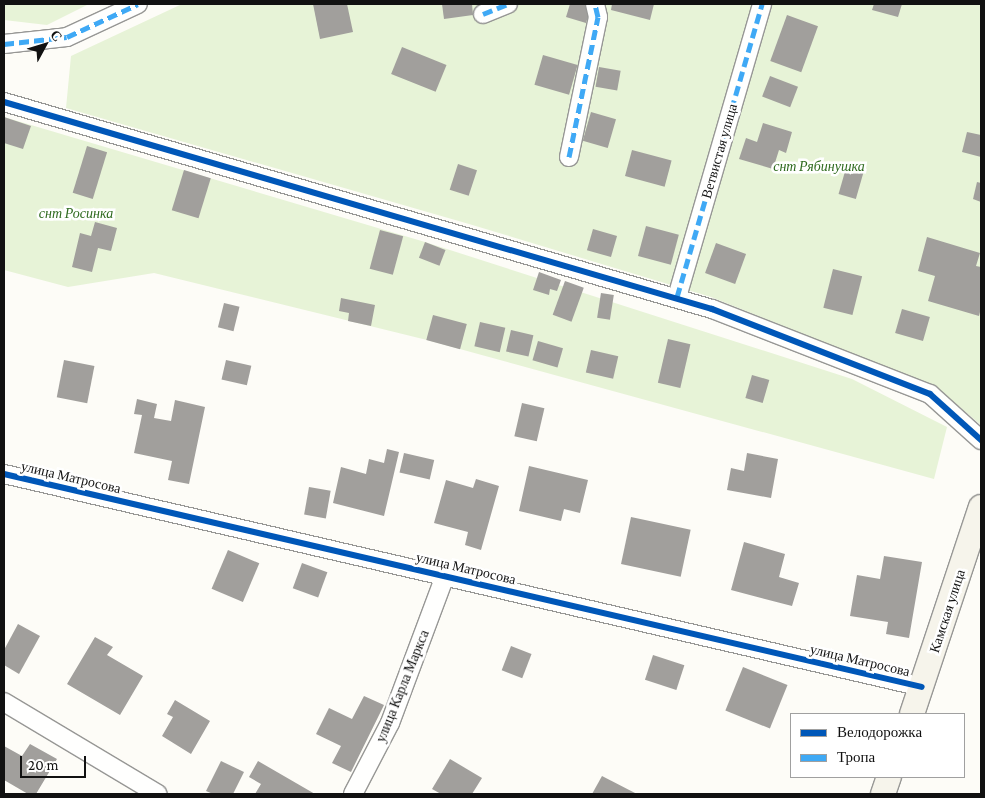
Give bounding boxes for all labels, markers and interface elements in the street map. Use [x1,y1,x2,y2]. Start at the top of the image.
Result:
north arrow [20,20,70,70]
text: С [47,27,66,45]
street label: Ветвистая улица [697,102,741,200]
park label: снт Рябинушка [773,158,865,174]
park label: снт Росинка [39,205,113,221]
street label: улица Матросова [19,457,123,497]
street label: улица Матросова [414,548,518,588]
street label: Камская улица [926,567,968,655]
street label: улица Карла Маркса [372,627,432,745]
street label: улица Матросова [808,640,912,680]
legend [790,713,965,778]
text: Велодорожка [837,724,922,740]
scale bar [22,746,89,778]
text: Тропа [837,749,875,765]
text: 20 m [28,757,59,773]

